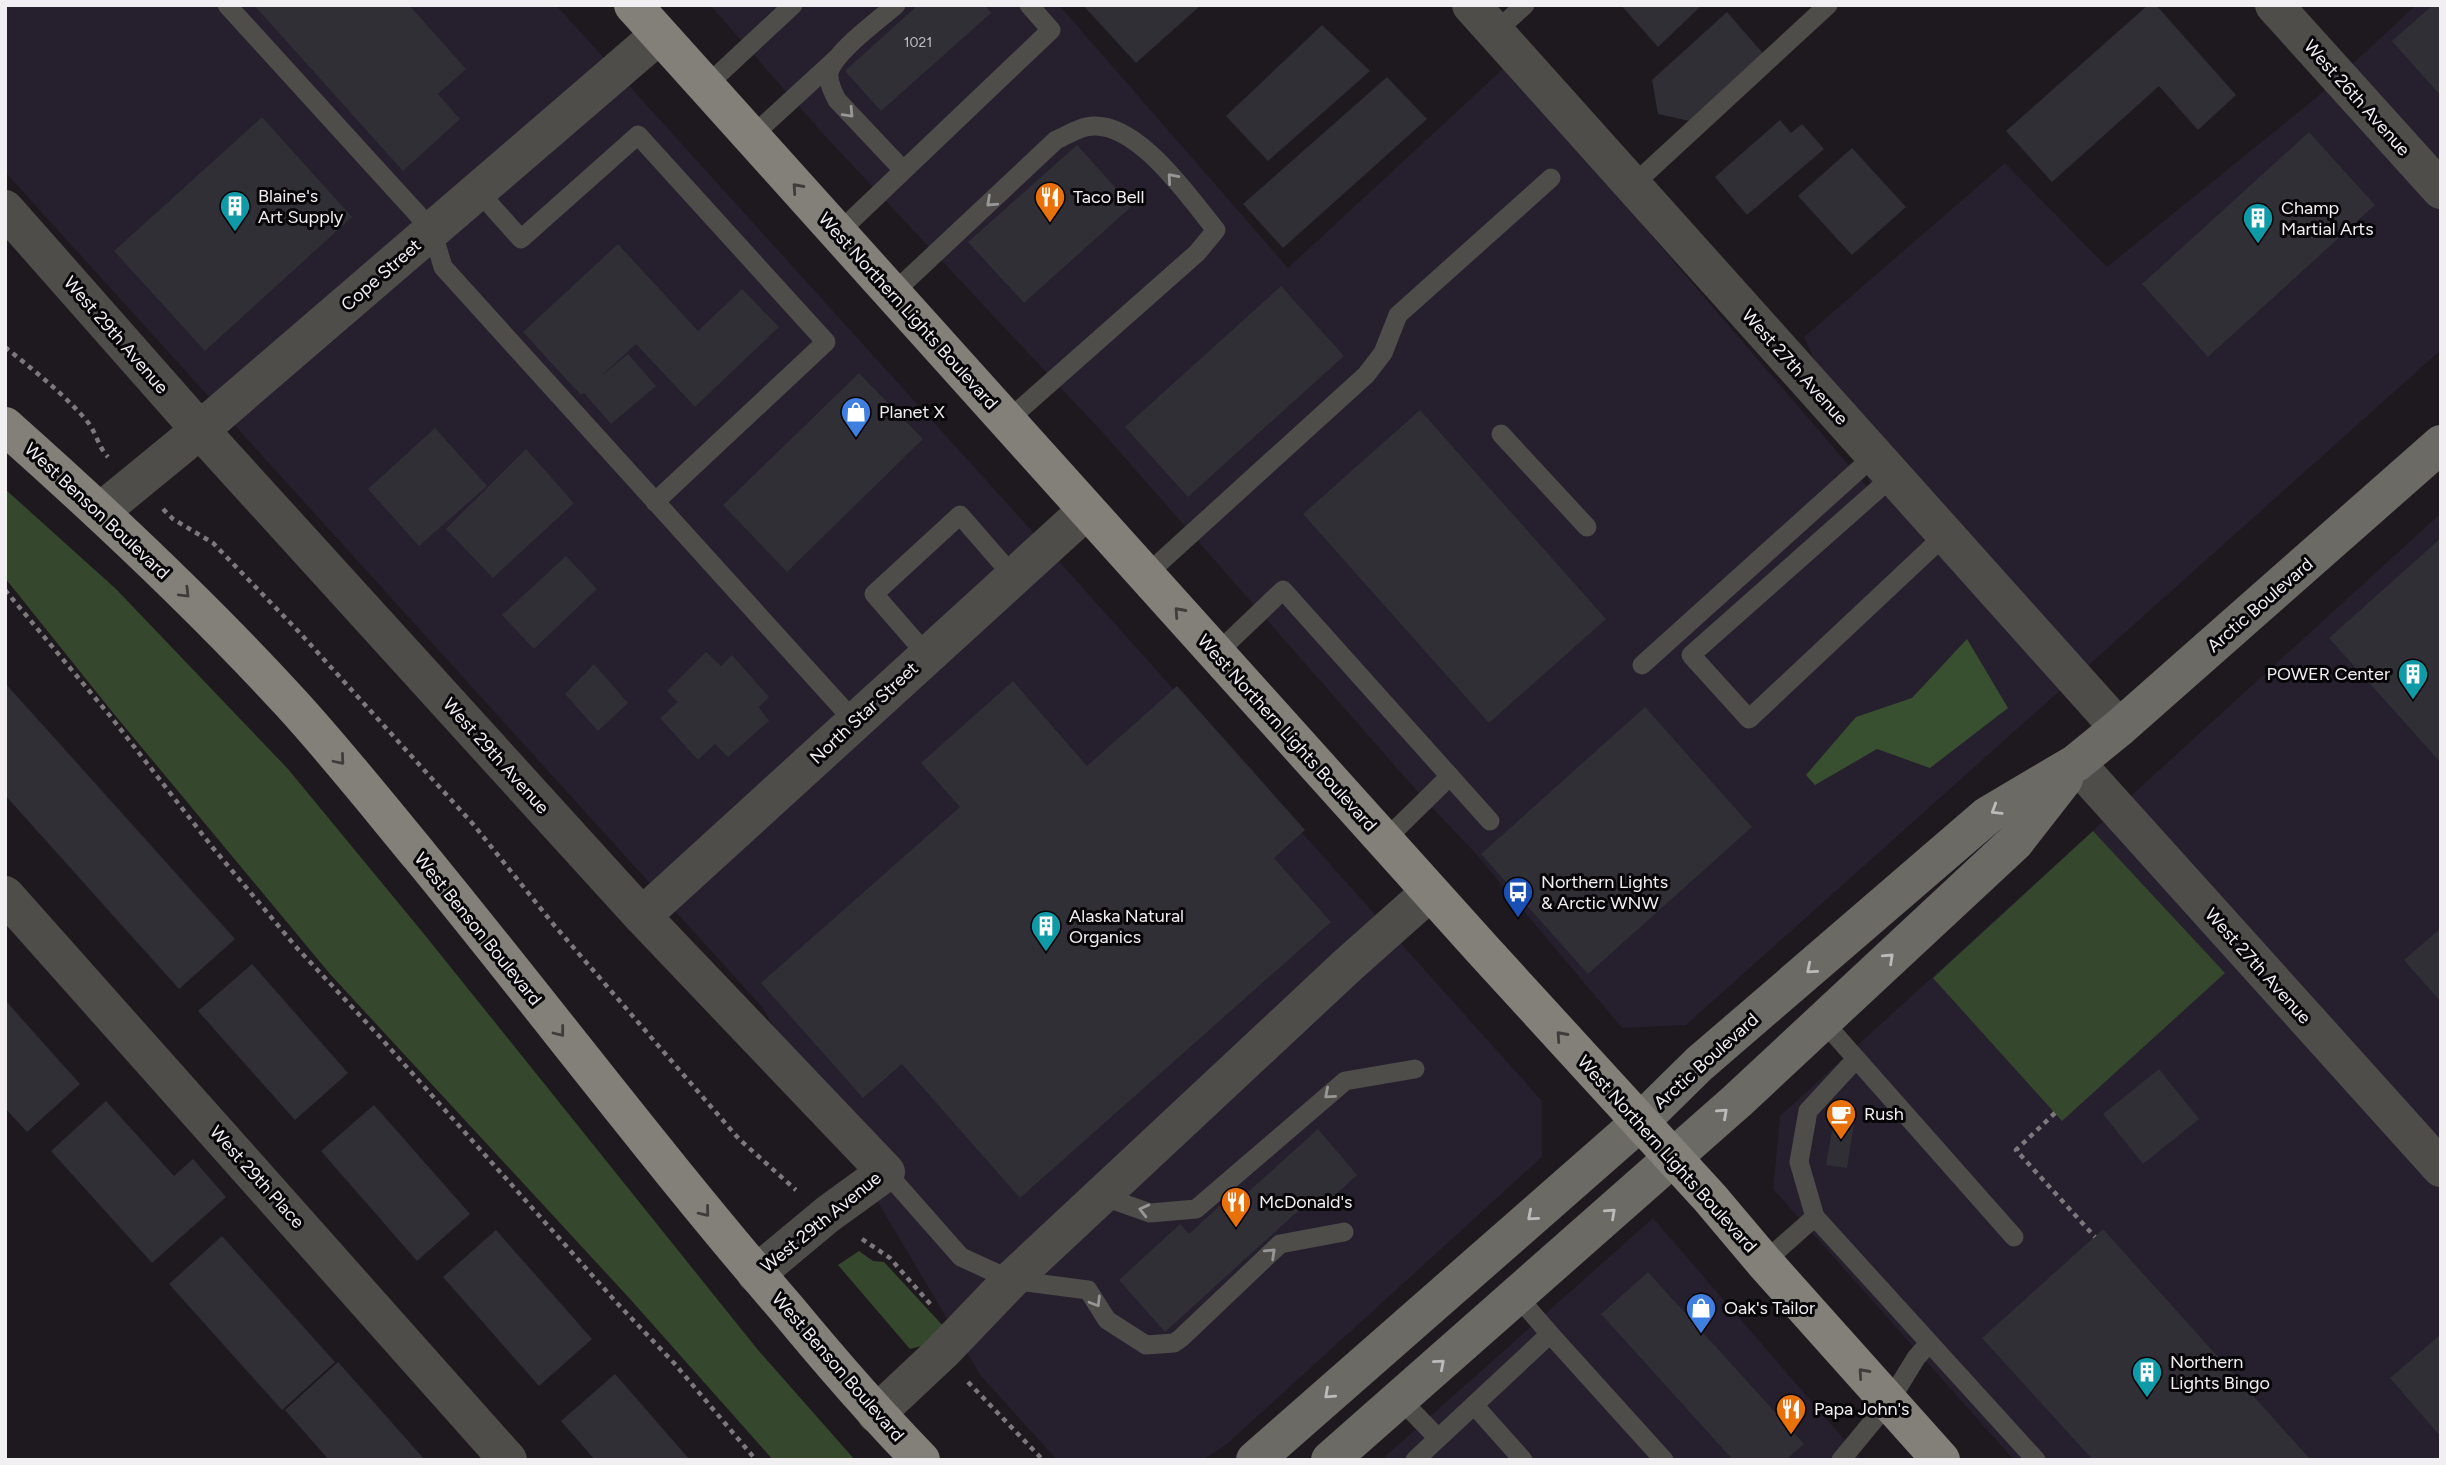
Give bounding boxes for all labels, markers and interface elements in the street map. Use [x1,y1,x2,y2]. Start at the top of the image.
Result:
house number: 1021 [904,34,932,51]
street label: West 26th Avenue [2299,35,2415,161]
one-way arrow [841,105,854,118]
one-way arrow [1168,173,1180,186]
restaurant icon: Taco Bell [1033,180,1067,224]
one-way arrow [793,183,805,196]
place label: Blaine's Art Supply [258,185,344,228]
place label: Taco Bell [1073,186,1144,208]
building icon: Blaine's Art Supply [218,189,252,233]
one-way arrow [986,194,999,207]
place label: Champ Martial Arts [2281,197,2374,240]
building icon: Champ Martial Arts [2241,201,2275,245]
street label: West Northern Lights Boulevard [814,208,1002,414]
street label: Cope Street [337,234,426,316]
street label: West 29th Avenue [59,272,173,398]
street label: West 27th Avenue [1737,305,1853,429]
shop icon: Planet X [839,395,873,439]
place label: Planet X [879,401,945,423]
street label: West Benson Boulevard [20,438,174,584]
street label: Arctic Boulevard [2203,553,2317,657]
one-way arrow [177,585,190,598]
one-way arrow [1175,607,1187,620]
street label: West Northern Lights Boulevard [1193,630,1381,836]
street label: North Star Street [805,657,923,769]
building icon: POWER Center [2396,657,2430,701]
place label: POWER Center [2267,663,2390,685]
street label: West 29th Avenue [438,693,554,819]
one-way arrow [332,752,344,765]
one-way arrow [1991,802,2004,815]
street label: West Benson Boulevard [410,848,546,1010]
place label: Northern Lights & Arctic WNW [1541,871,1668,914]
bus stop icon: Northern Lights & Arctic WNW [1501,875,1535,919]
street label: West 27th Avenue [2200,904,2316,1028]
place label: Alaska Natural Organics [1069,905,1184,948]
building icon: Alaska Natural Organics [1029,909,1063,953]
one-way arrow [1881,954,1894,966]
one-way arrow [1806,961,1819,973]
street label: Arctic Boulevard [1649,1008,1763,1114]
one-way arrow [552,1024,565,1036]
one-way arrow [1556,1031,1569,1044]
street label: West Northern Lights Boulevard [1573,1051,1761,1257]
one-way arrow [1324,1086,1337,1098]
cafe icon: Rush [1824,1097,1858,1141]
place label: Rush [1864,1103,1904,1125]
one-way arrow [1715,1109,1728,1121]
street label: West 29th Place [205,1121,309,1233]
street label: West 29th Avenue [756,1167,886,1277]
restaurant icon: McDonald's [1219,1185,1253,1229]
place label: McDonald's [1259,1191,1353,1213]
one-way arrow [697,1203,709,1216]
one-way arrow [1139,1204,1151,1218]
one-way arrow [1527,1208,1540,1220]
one-way arrow [1603,1209,1616,1222]
one-way arrow [1263,1248,1276,1261]
street label: West Benson Boulevard [767,1288,909,1446]
shop icon: Oak's Tailor [1684,1291,1718,1335]
one-way arrow [1088,1295,1101,1308]
place label: Oak's Tailor [1724,1297,1815,1319]
place label: Northern Lights Bingo [2170,1351,2270,1394]
building icon: Northern Lights Bingo [2130,1355,2164,1399]
one-way arrow [1432,1360,1445,1372]
one-way arrow [1859,1368,1871,1381]
one-way arrow [1324,1386,1337,1398]
restaurant icon: Papa John's [1774,1392,1808,1436]
place label: Papa John's [1814,1398,1909,1420]

